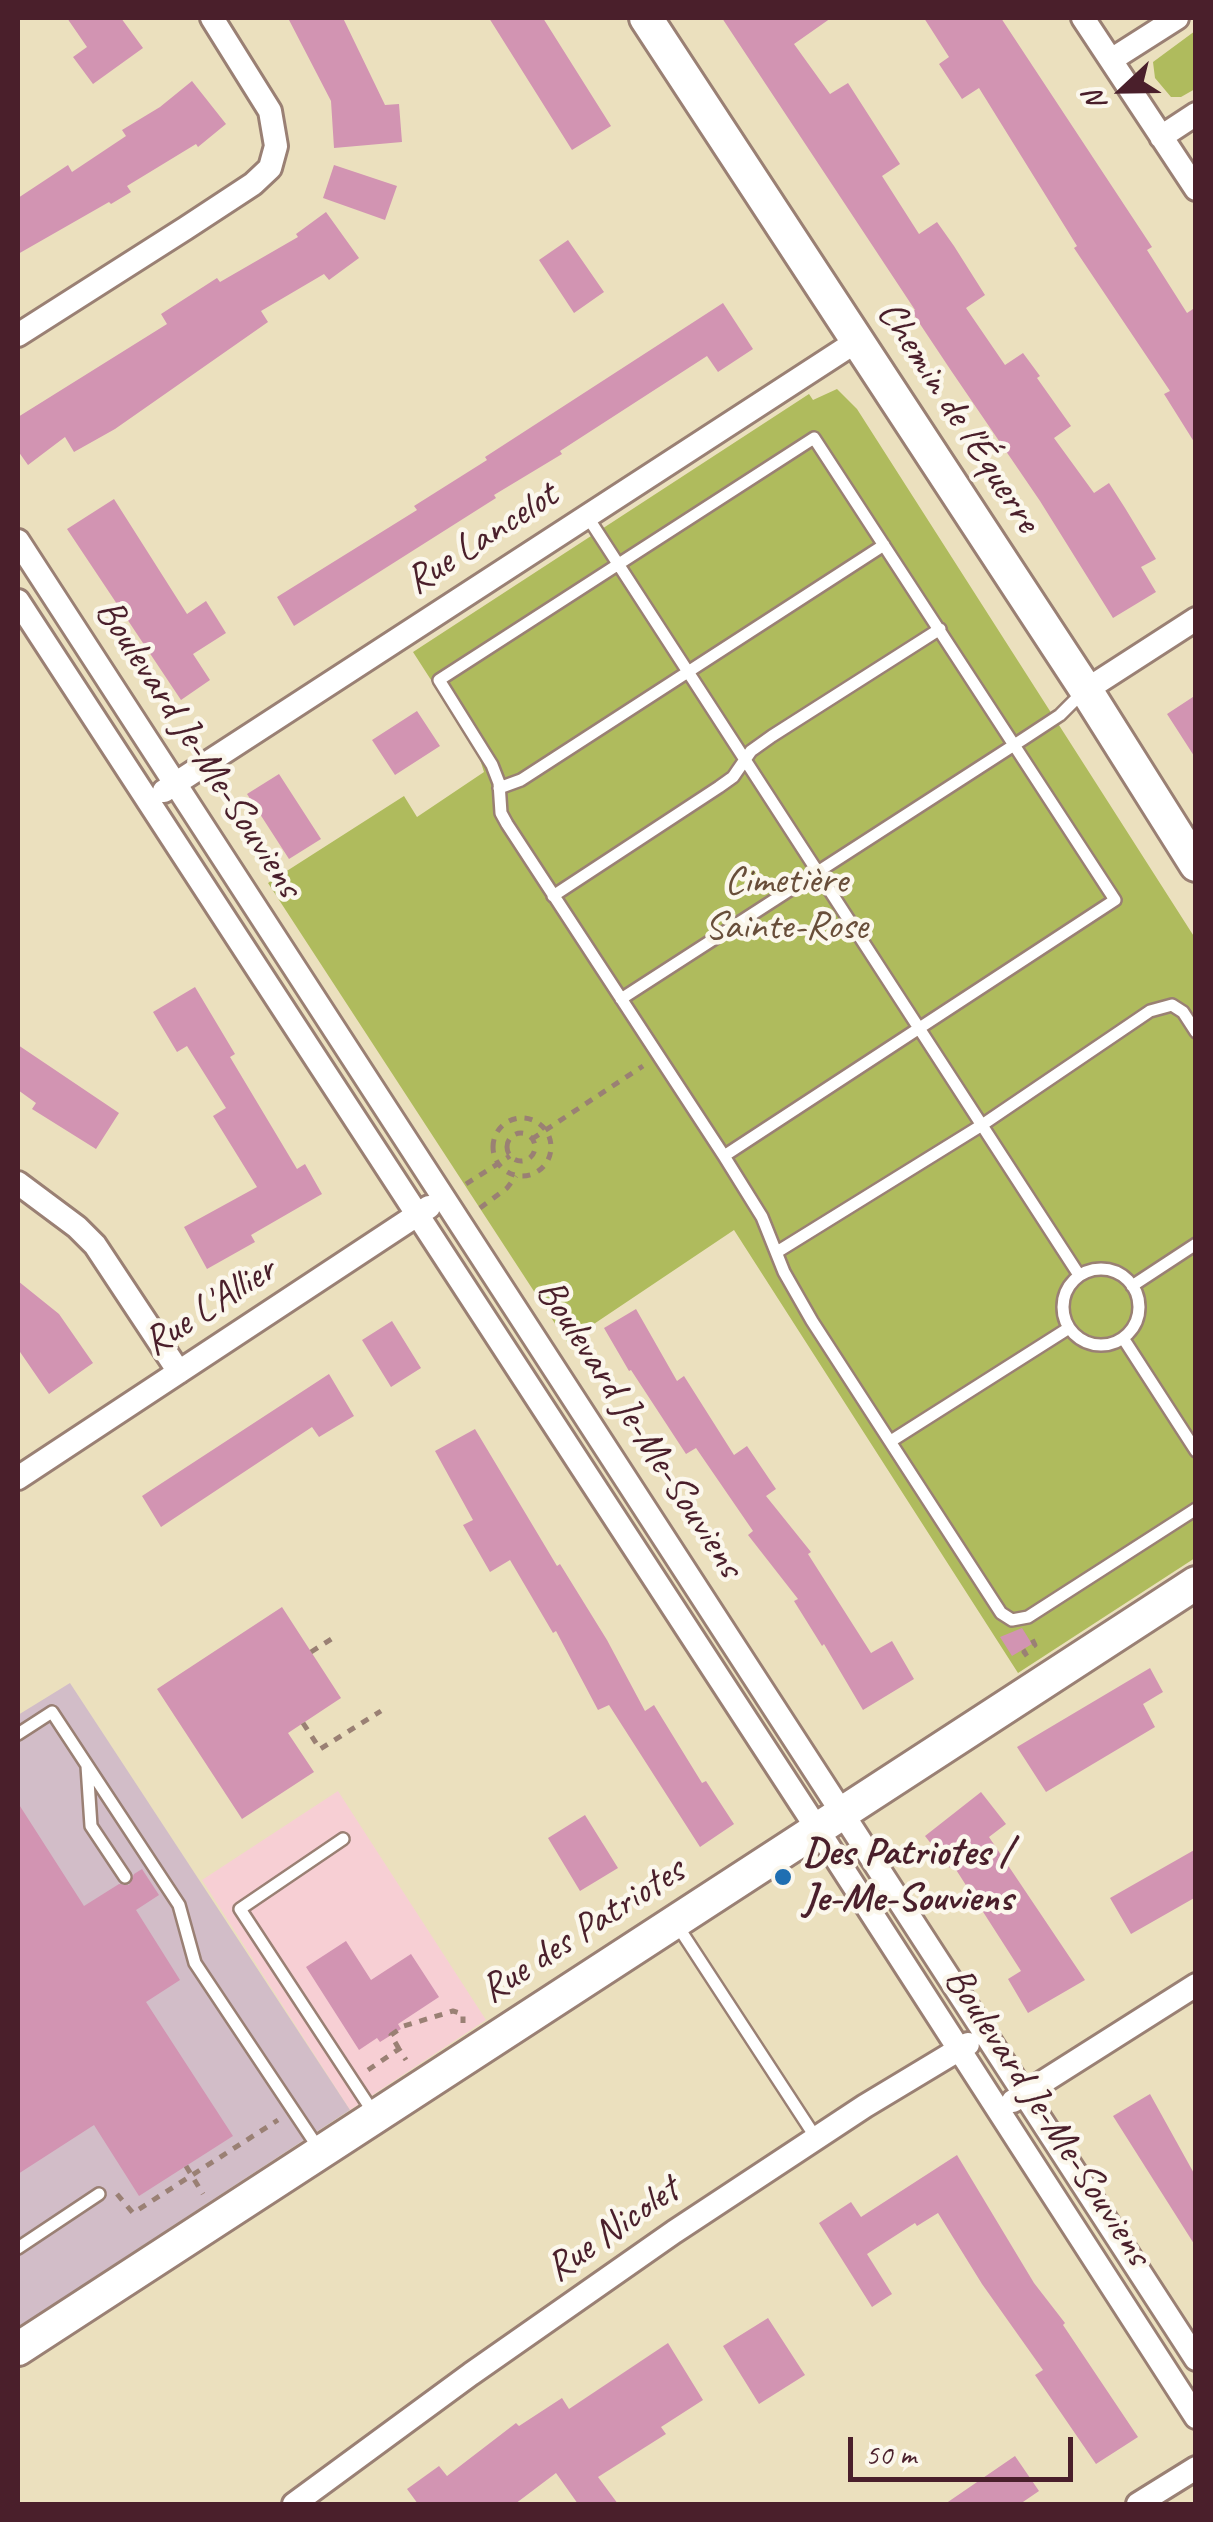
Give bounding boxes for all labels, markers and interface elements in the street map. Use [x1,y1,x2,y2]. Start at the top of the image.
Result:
north arrow [1073,40,1173,140]
text: N [1075,87,1114,116]
street label: Chemin de l'Équerre [865,292,1051,542]
street label: Rue Lancelot [397,472,567,606]
street label: Boulevard Je-Me-Souviens [84,591,312,907]
park label: Cimetière Sainte-Rose [704,858,868,952]
street label: Rue L'Allier [135,1247,285,1367]
street label: Boulevard Je-Me-Souviens [525,1271,753,1587]
place label: Des Patriotes / Je-Me-Souviens [803,1830,1013,1924]
street label: Rue des Patriotes [472,1847,694,2015]
marker: Des Patriotes / Je-Me-Souviens [772,1866,794,1888]
street label: Boulevard Je-Me-Souviens [933,1959,1161,2275]
street label: Rue Nicolet [537,2167,689,2293]
scale bar [853,2417,1078,2479]
text: 50 m [865,2435,916,2473]

